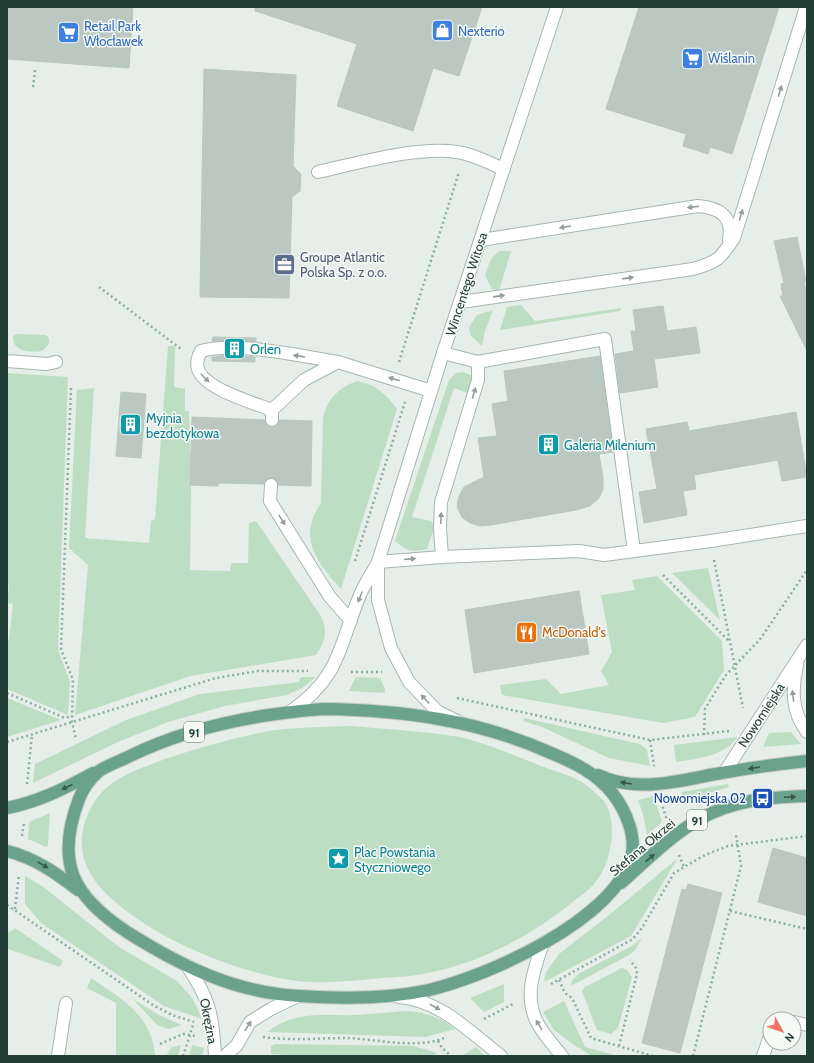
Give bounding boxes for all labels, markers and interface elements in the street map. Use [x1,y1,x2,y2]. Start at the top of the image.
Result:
place label: Retail Park Włocławek [84,18,144,49]
shop icon: Nexterio [430,18,456,44]
supermarket icon: Retail Park Włocławek [56,20,82,46]
place label: Nexterio [458,23,505,39]
supermarket icon: Wiślanin [680,45,706,71]
place label: Wiślanin [708,50,755,66]
one-way arrow [777,85,783,97]
one-way arrow [687,204,699,211]
one-way arrow [738,209,744,221]
one-way arrow [559,224,571,230]
street label: Wincentego Witosa [442,230,490,338]
place label: Groupe Atlantic Polska Sp. z o.o. [300,249,387,280]
office icon: Groupe Atlantic Polska Sp. z o.o. [272,251,298,277]
one-way arrow [622,275,634,281]
one-way arrow [493,293,505,299]
building icon: Orlen [221,336,247,362]
place label: Orlen [250,341,281,357]
one-way arrow [293,353,305,359]
one-way arrow [201,373,210,383]
one-way arrow [388,376,400,382]
one-way arrow [471,386,477,398]
place label: Myjnia bezdotykowa [146,410,220,441]
building icon: Myjnia bezdotykowa [118,412,144,438]
building icon: Galeria Milenium [535,432,561,458]
place label: Galeria Milenium [564,437,656,453]
one-way arrow [437,512,444,524]
one-way arrow [278,515,286,525]
one-way arrow [404,556,416,563]
one-way arrow [356,591,362,603]
restaurant icon: McDonald's [514,619,540,645]
place label: McDonald's [542,624,607,640]
street label: Nowomiejska [734,679,789,751]
one-way arrow [790,690,797,702]
one-way arrow [420,694,430,704]
road number: 91 [184,722,204,742]
one-way arrow [748,765,761,771]
one-way arrow [620,780,632,786]
one-way arrow [61,784,72,790]
bus stop icon: Nowomiejska 02 [749,785,775,811]
place label: Nowomiejska 02 [654,790,746,807]
one-way arrow [784,793,796,800]
road number: 91 [687,810,707,830]
street label: Stefana Okrzei [606,815,678,879]
place label: Plac Powstania Styczniowego [354,844,436,875]
place icon: Plac Powstania Styczniowego [326,846,352,872]
one-way arrow [644,854,655,863]
one-way arrow [37,862,49,869]
street label: Okrężna [197,997,221,1046]
one-way arrow [429,1004,441,1010]
north arrow [762,1011,802,1051]
one-way arrow [245,1020,252,1032]
one-way arrow [535,1020,543,1030]
text: N [782,1030,798,1045]

